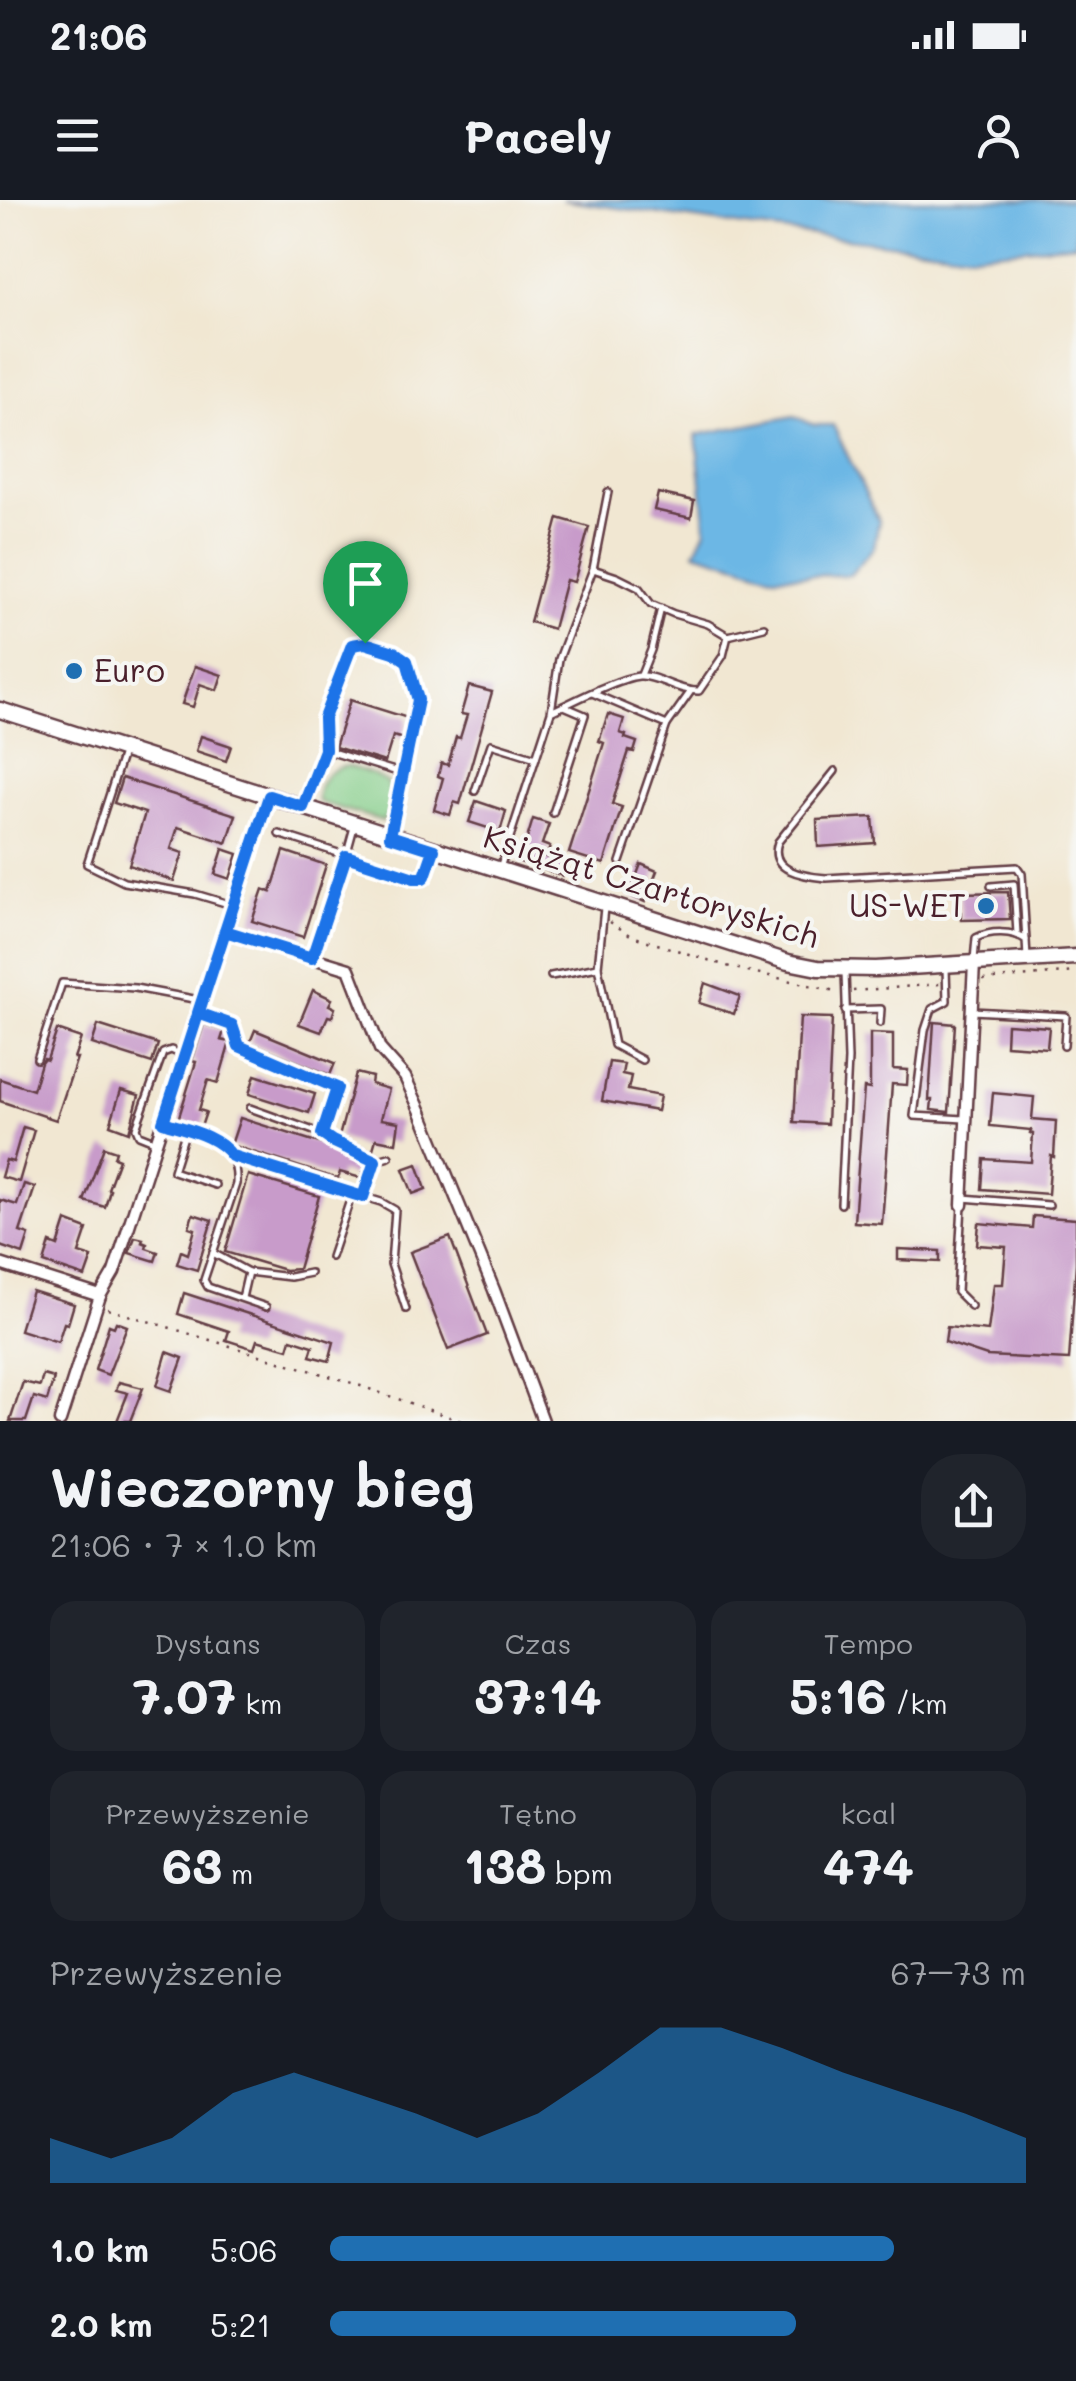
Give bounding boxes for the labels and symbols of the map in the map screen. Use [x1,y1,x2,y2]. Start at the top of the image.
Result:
pin [323,541,408,644]
place label: Euro [94,648,165,690]
marker: Euro [63,660,85,682]
street label: Książąt Czartoryskich [479,814,824,957]
place label: US-WET [849,883,966,925]
marker: US-WET [975,895,997,917]

